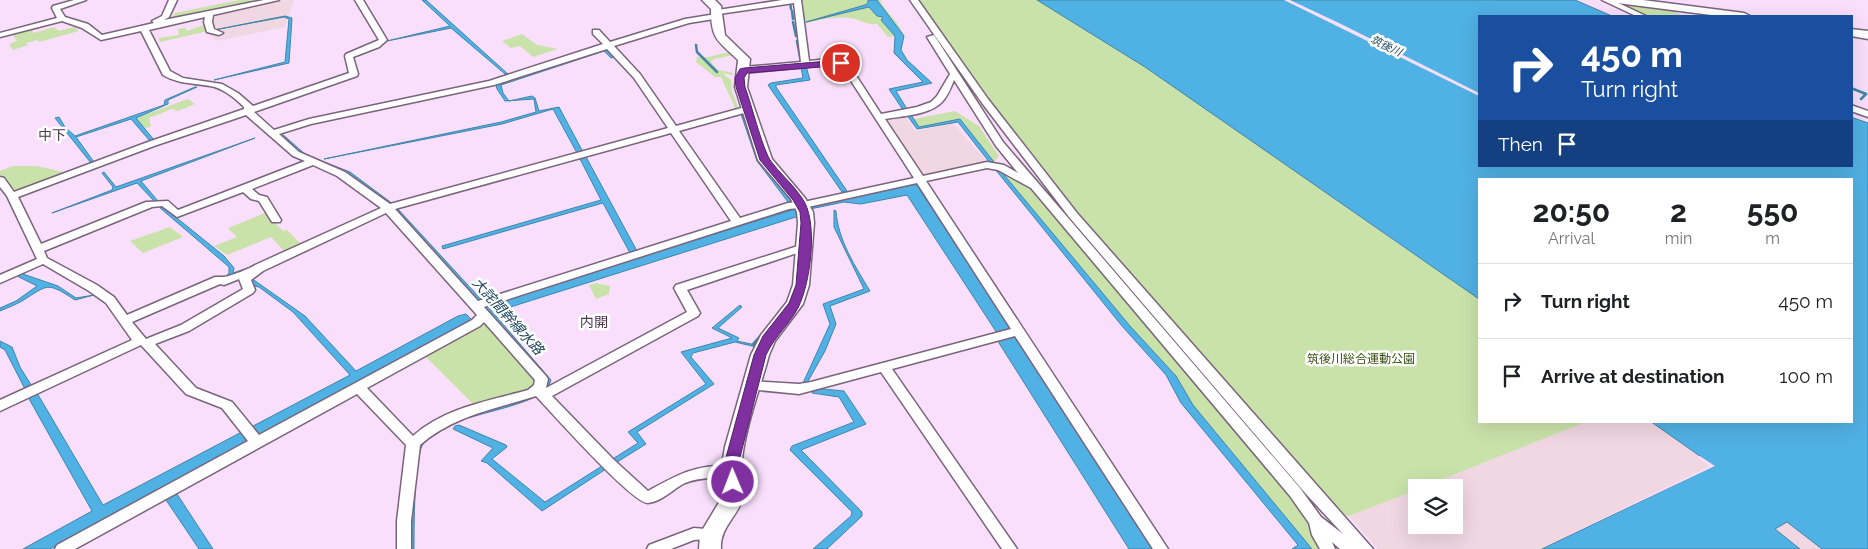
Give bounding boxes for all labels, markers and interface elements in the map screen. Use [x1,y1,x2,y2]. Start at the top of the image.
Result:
water label: 筑後川 [1368,33,1405,60]
text: 450 m [1581,34,1683,75]
icon: right [1498,35,1563,100]
pin [820,42,862,84]
icon: arrive [827,49,855,77]
text: Turn right [1581,76,1678,102]
district label: 中下 [38,127,66,143]
icon: arrive [1553,130,1581,158]
text: Then [1498,133,1543,155]
text: 20:50 [1533,194,1610,229]
text: 2 [1670,194,1687,229]
text: 550 [1747,194,1799,229]
text: Arrival [1548,229,1595,248]
text: min [1665,229,1692,248]
text: m [1765,229,1780,248]
water label: 大詫間幹線水路 [469,274,547,359]
icon: right [1498,287,1526,315]
text: Turn right [1541,290,1630,312]
text: 450 m [1778,290,1833,312]
district label: 内開 [580,314,608,330]
park label: 筑後川総合運動公園 [1307,352,1415,366]
icon: arrive [1498,362,1526,390]
text: Arrive at destination [1541,365,1725,387]
text: 100 m [1779,365,1833,387]
position arrow [706,455,758,507]
map controls [1408,479,1463,534]
button: layers [1408,479,1463,534]

